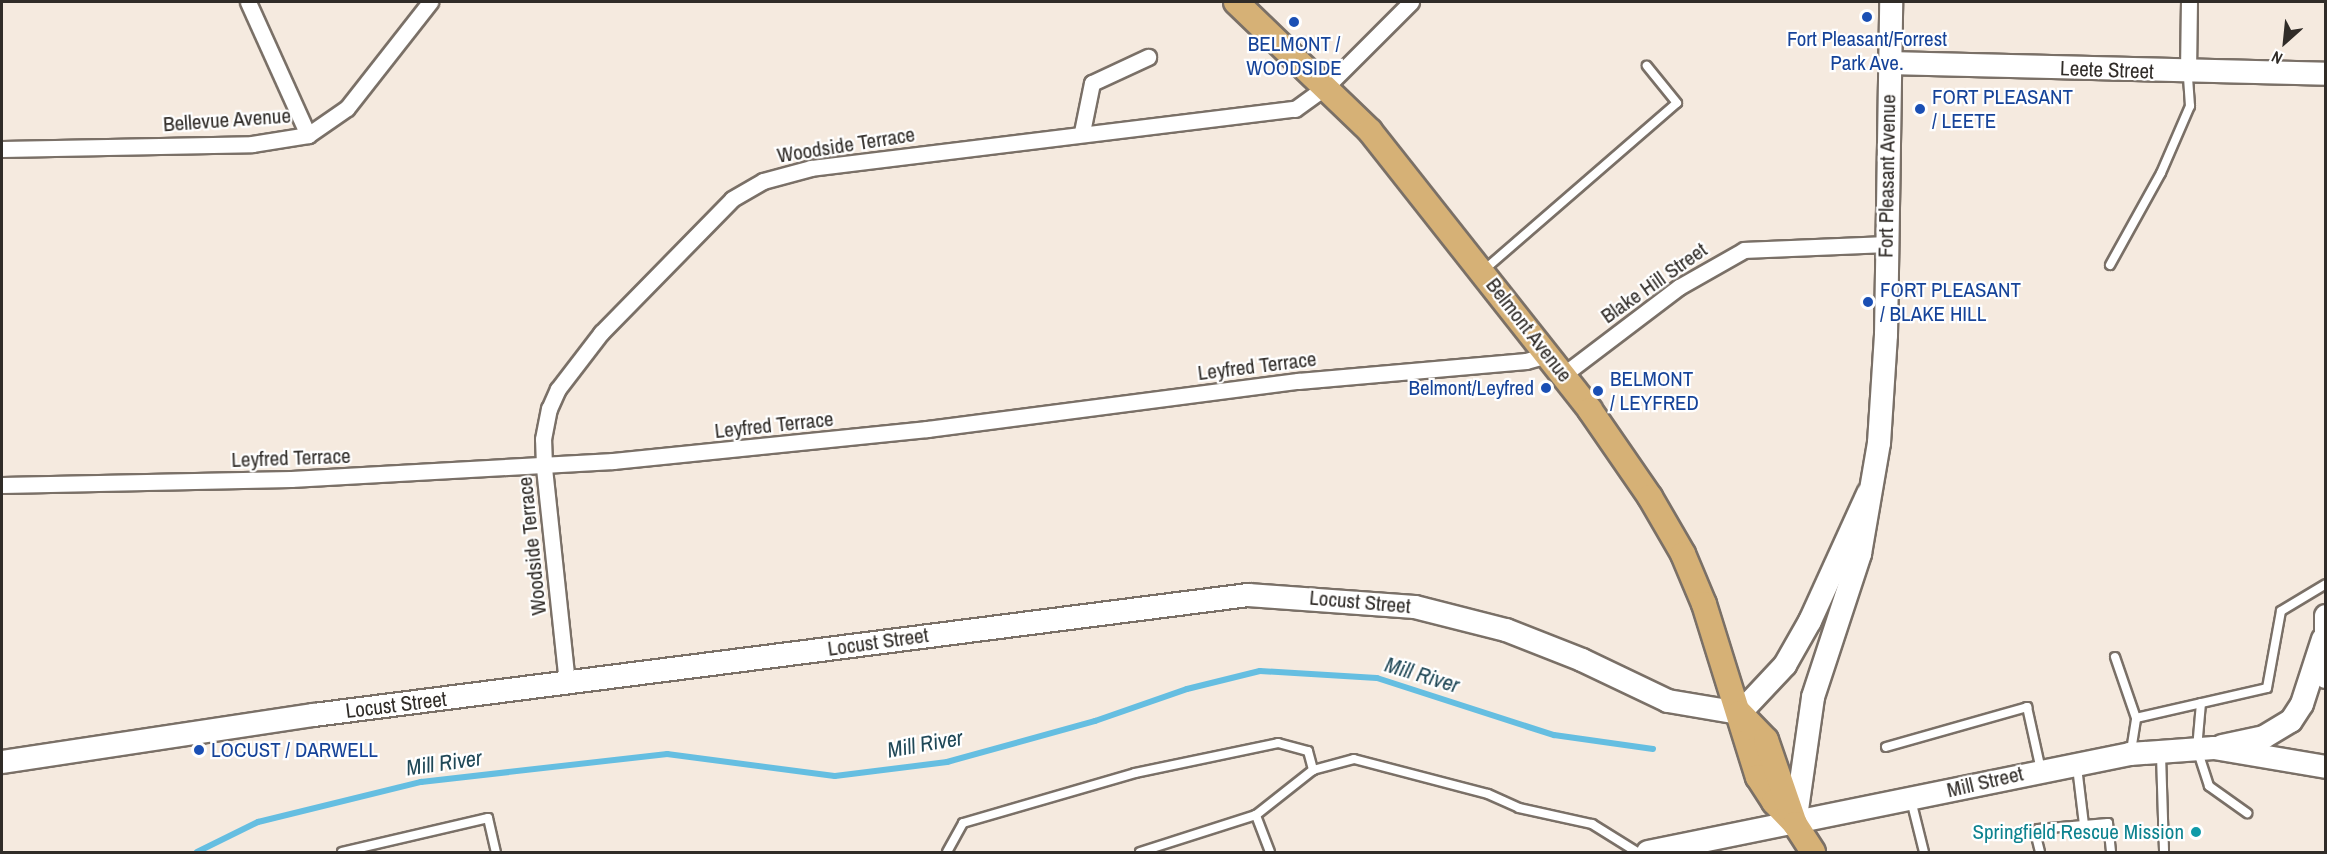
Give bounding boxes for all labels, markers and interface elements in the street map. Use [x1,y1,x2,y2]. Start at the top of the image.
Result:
marker: Fort Pleasant/Forrest Park Ave. [1860,10,1874,24]
north arrow [2255,12,2315,72]
marker: BELMONT / WOODSIDE [1287,15,1301,29]
place label: Fort Pleasant/Forrest Park Ave. [1787,26,1947,76]
place label: BELMONT / WOODSIDE [1246,31,1342,81]
text: N [2268,46,2286,70]
street label: Leete Street [2060,56,2154,84]
place label: FORT PLEASANT / LEETE [1932,84,2073,134]
street label: Fort Pleasant Avenue [1873,94,1901,258]
marker: FORT PLEASANT / LEETE [1913,102,1927,116]
street label: Bellevue Avenue [162,103,292,137]
street label: Woodside Terrace [775,122,917,168]
street label: Blake Hill Street [1596,237,1712,329]
street label: Belmont Avenue [1480,273,1578,387]
place label: FORT PLEASANT / BLAKE HILL [1880,277,2021,327]
marker: FORT PLEASANT / BLAKE HILL [1861,295,1875,309]
street label: Leyfred Terrace [1196,346,1318,386]
place label: BELMONT / LEYFRED [1610,366,1699,416]
place label: Belmont/Leyfred [1409,375,1534,401]
marker: Belmont/Leyfred [1539,381,1553,395]
marker: BELMONT / LEYFRED [1591,384,1605,398]
street label: Leyfred Terrace [713,406,835,444]
street label: Leyfred Terrace [231,443,351,473]
street label: Woodside Terrace [512,475,552,617]
street label: Locust Street [1308,585,1412,619]
street label: Locust Street [826,622,930,662]
water label: Mill River [1382,651,1462,699]
street label: Locust Street [344,686,448,724]
water label: Mill River [885,724,965,764]
place label: LOCUST / DARWELL [211,737,378,763]
marker: LOCUST / DARWELL [192,743,206,757]
water label: Mill River [404,745,484,781]
street label: Mill Street [1944,761,2026,803]
place label: Springfield Rescue Mission [1972,819,2184,845]
marker: Springfield Rescue Mission [2189,825,2203,839]

